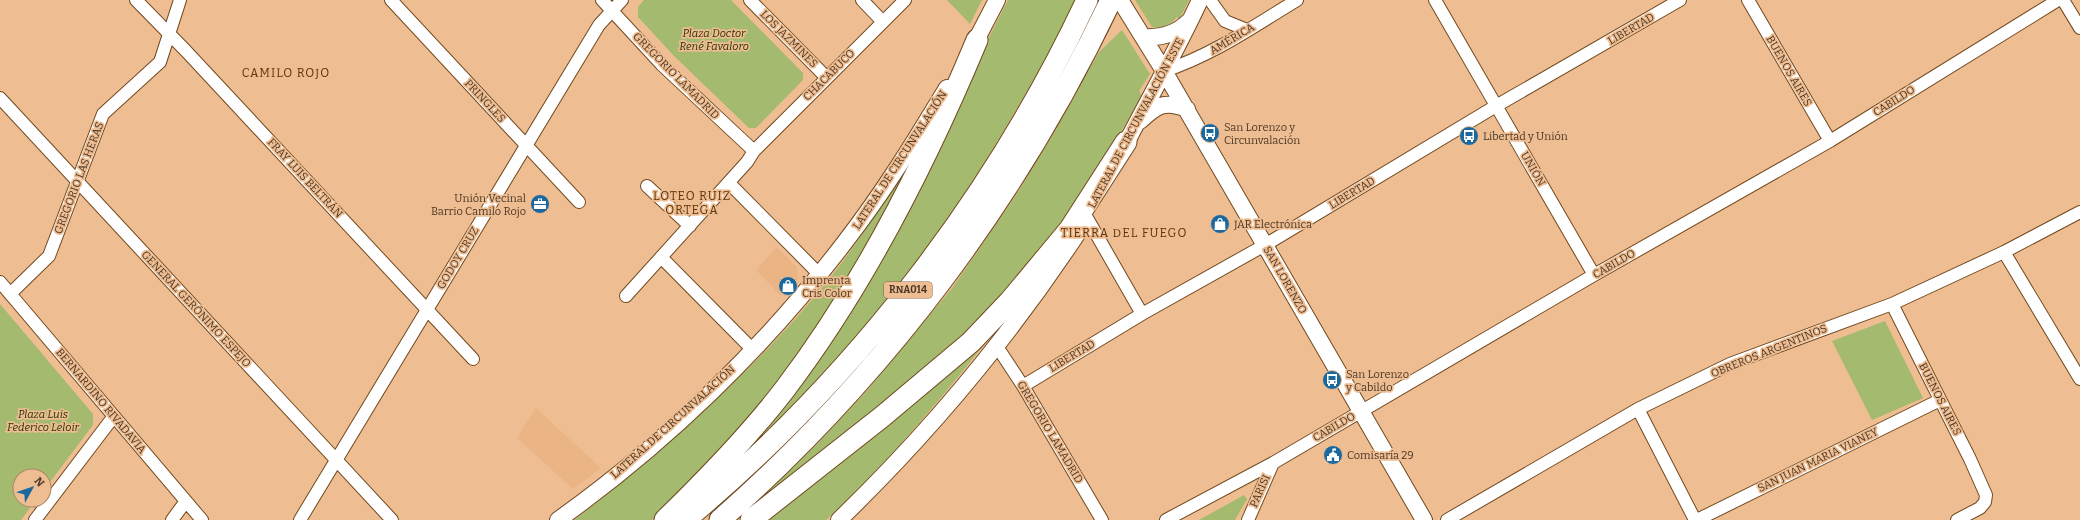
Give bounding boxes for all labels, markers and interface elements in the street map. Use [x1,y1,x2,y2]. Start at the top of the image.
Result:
street label: LOS JAZMINES [758,8,820,70]
street label: LIBERTAD [1605,10,1657,47]
street label: AMÉRICA [1207,20,1257,57]
park label: Plaza Doctor René Favaloro [679,27,749,53]
street label: GREGORIO LAMADRID [630,30,722,122]
street label: BUENOS AIRES [1763,33,1815,109]
street label: LATERAL DE CIRCUNVALACIÓN ESTE [1085,35,1187,210]
street label: CHACABUCO [801,47,857,103]
district label: CAMILO ROJO [242,66,330,80]
street label: PRINGLES [462,77,508,125]
street label: CABILDO [1871,83,1917,119]
street label: LATERAL DE CIRCUNVALACIÓN [849,87,950,232]
street label: GREGORIO LAS HERAS [52,120,106,236]
place label: San Lorenzo y Circunvalación [1224,121,1300,147]
bus stop icon: San Lorenzo y Circunvalación [1199,122,1221,144]
bus stop icon: Libertad y Unión [1458,125,1480,147]
place label: Libertad y Unión [1483,130,1568,143]
street label: FRAY LUIS BELTRÁN [265,135,346,221]
street label: UNIÓN [1518,149,1549,189]
street label: LIBERTAD [1327,174,1377,212]
district label: LOTEO RUIZ ORTEGA [653,189,731,217]
place label: Unión Vecinal Barrio Camilo Rojo [431,192,526,218]
office icon: Unión Vecinal Barrio Camilo Rojo [529,193,551,215]
shop icon: JAR Electrónica [1209,213,1231,235]
place label: JAR Electrónica [1233,218,1312,231]
street label: GODOY CRUZ [434,224,482,291]
district label: TIERRA DEL FUEGO [1061,226,1187,240]
street label: SAN LORENZO [1260,244,1310,316]
street label: GENERAL GERÓNIMO ESPEJO [139,247,254,370]
street label: CABILDO [1590,247,1638,281]
place label: Imprenta Cris Color [802,274,852,300]
shop icon: Imprenta Cris Color [777,275,799,297]
road number: RNA014 [884,282,932,298]
street label: OBREROS ARGENTINOS [1709,322,1829,380]
street label: LIBERTAD [1047,337,1097,375]
street label: BERNARDINO RIVADAVIA [53,346,149,456]
street label: BUENOS AIRES [1916,361,1964,437]
street label: LATERAL DE CIRCUNVALACIÓN [608,362,738,481]
place label: San Lorenzo y Cabildo [1345,368,1409,394]
bus stop icon: San Lorenzo y Cabildo [1321,369,1343,391]
street label: GREGORIO LAMADRID [1014,379,1086,486]
park label: Plaza Luis Federico Leloir [7,408,80,434]
street label: CABILDO [1310,410,1358,444]
street label: SAN JUAN MARIA VIANEY [1756,425,1881,495]
public building icon: Comisaría 29 [1322,444,1344,466]
place label: Comisaría 29 [1347,449,1414,462]
north arrow [12,468,52,508]
street label: PARISI [1247,472,1273,509]
text: N [32,474,47,490]

